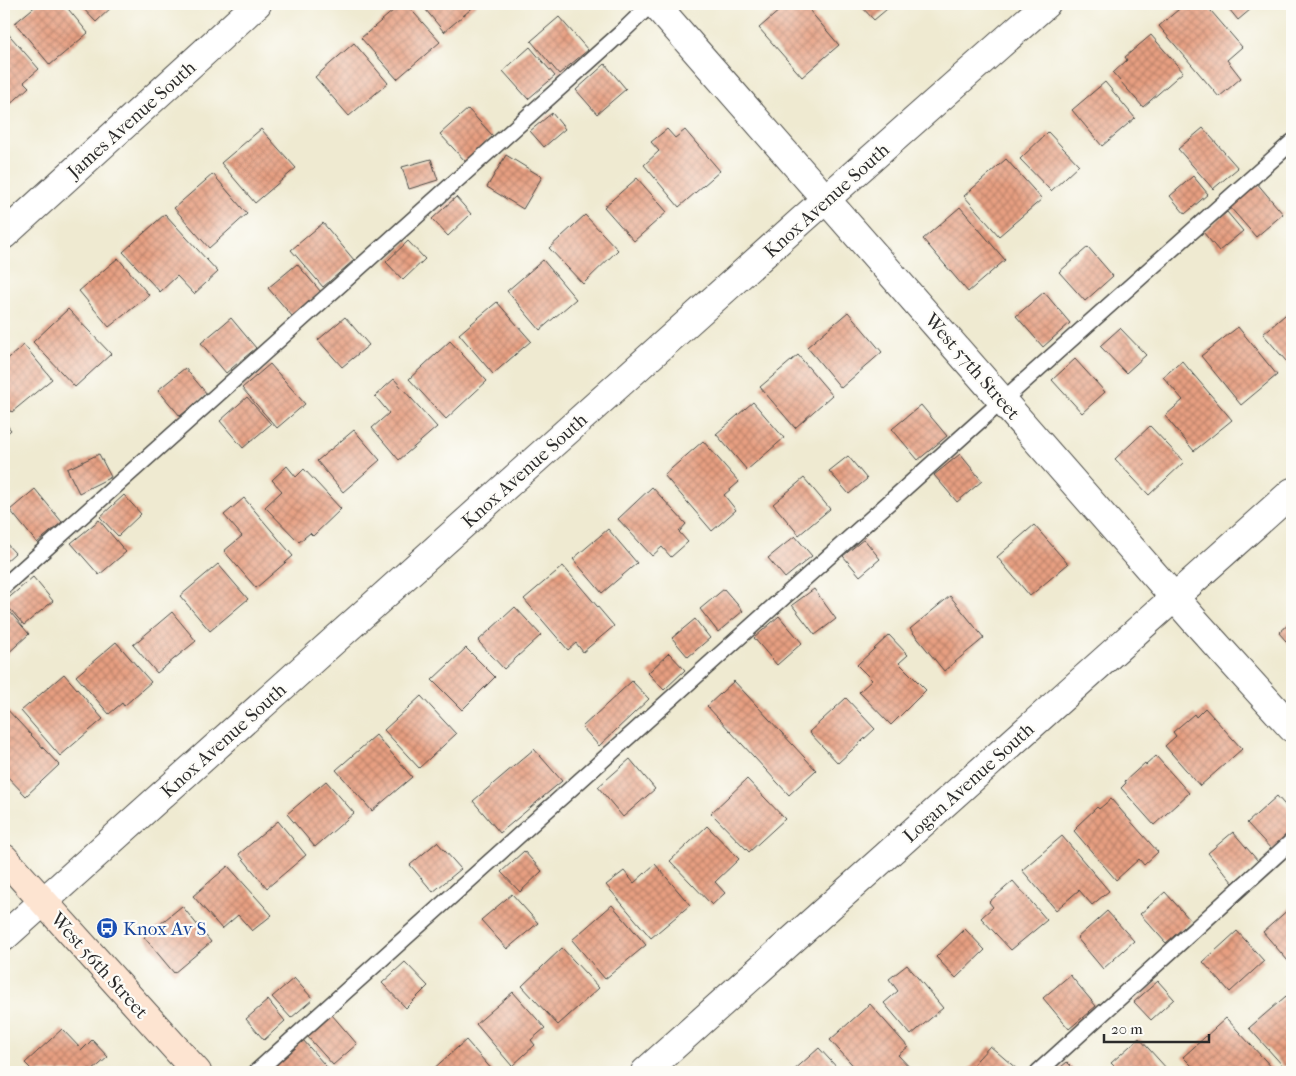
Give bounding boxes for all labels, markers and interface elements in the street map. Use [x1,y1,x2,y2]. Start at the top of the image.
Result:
street label: James Avenue South [62,56,200,184]
street label: Knox Avenue South [760,139,894,263]
street label: West 57th Street [919,308,1025,424]
street label: Knox Avenue South [458,409,592,533]
street label: Knox Avenue South [157,679,291,803]
street label: Logan Avenue South [899,718,1039,847]
street label: West 56th Street [45,907,153,1023]
bus stop icon: Knox Av S [95,916,119,940]
place label: Knox Av S [123,918,206,940]
scale bar [1104,1011,1208,1043]
text: 20 m [1111,1020,1143,1038]

